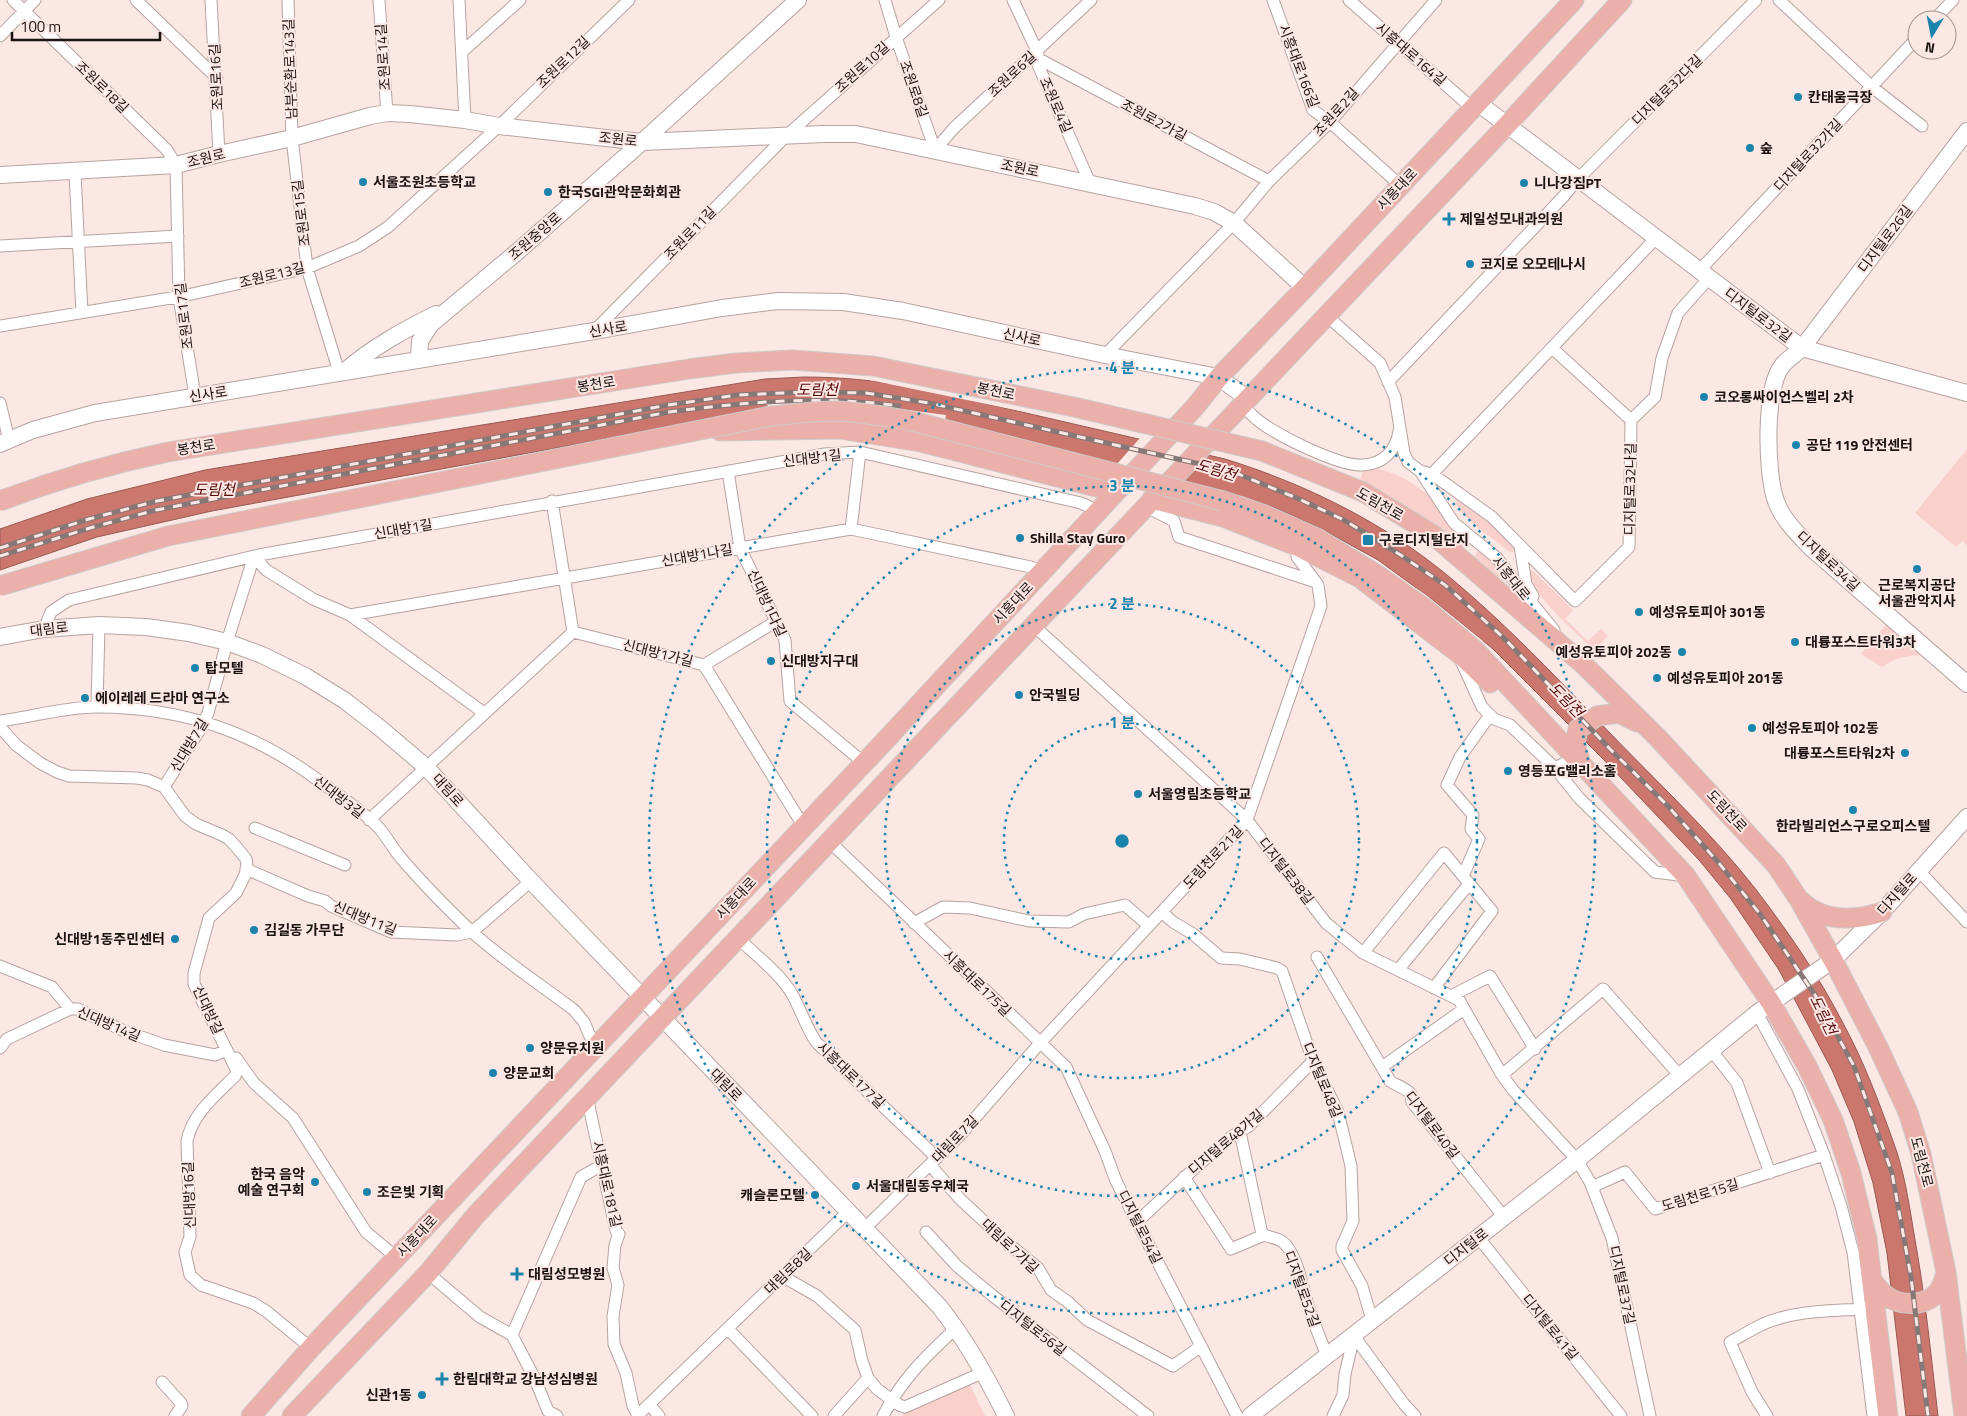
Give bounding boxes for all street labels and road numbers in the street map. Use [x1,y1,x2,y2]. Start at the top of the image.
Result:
street label: 시흥대로164길 [1371,17,1451,90]
street label: 남부순환로143길 [277,18,302,120]
street label: 시흥대로166길 [1274,21,1325,111]
street label: 조원로14길 [370,23,395,91]
street label: 조원로12길 [531,31,594,93]
street label: 조원로10길 [830,36,894,97]
street label: 조원로16길 [203,43,228,111]
street label: 조원로6길 [983,46,1041,102]
street label: 디지털로32다길 [1626,49,1707,130]
street label: 조원로18길 [71,56,134,118]
street label: 조원로8길 [895,57,934,120]
street label: 조원로4길 [1035,73,1078,136]
street label: 조원로2길 [1308,83,1363,141]
street label: 조원로2가길 [1117,93,1191,146]
street label: 디지털로32가길 [1768,114,1847,196]
street label: 조원로 [598,126,638,151]
street label: 조원로 [185,143,227,172]
street label: 조원로 [999,153,1041,182]
street label: 시흥대로 [1371,163,1422,215]
street label: 조원로15길 [286,178,315,248]
street label: 디지털로26길 [1852,200,1917,277]
street label: 조원로11길 [659,201,721,264]
street label: 조원중앙로 [503,206,566,265]
street label: 조원로13길 [237,256,307,293]
street label: 조원로17길 [169,281,198,351]
street label: 디지털로32길 [1720,282,1797,347]
street label: 신사로 [587,315,629,342]
street label: 신사로 [1001,322,1043,351]
street label: 봉천로 [575,370,617,397]
street label: 봉천로 [975,376,1017,405]
street label: 신사로 [187,380,229,407]
street label: 봉천로 [175,433,217,460]
street label: 디지털로32나길 [1618,442,1641,536]
street label: 신대방1길 [781,443,843,472]
street label: 도림천로 [1353,482,1408,526]
street label: 신대방1길 [372,513,434,544]
street label: 디지털로34길 [1792,526,1865,596]
street label: 신대방1나길 [660,538,734,571]
street label: 시흥대로 [1487,551,1536,604]
street label: 신대방1다길 [743,566,792,640]
street label: 시흥대로 [987,577,1038,629]
street label: 대림로 [28,616,70,641]
street label: 신대방1가길 [621,634,696,671]
street label: 신대방7길 [164,714,213,776]
street label: 대림로 [428,768,469,811]
street label: 신대방3길 [309,770,369,823]
street label: 도림천로 [1702,785,1753,837]
street label: 도림천로21길 [1178,820,1248,893]
street label: 디지털로38길 [1253,833,1319,909]
street label: 디지털로 [1872,867,1922,920]
street label: 시흥대로 [710,872,761,924]
street label: 신대방11길 [330,895,400,940]
street label: 시흥대로175길 [938,945,1016,1021]
street label: 신대방길 [188,982,229,1038]
street label: 신대방14길 [74,1001,144,1046]
street label: 시흥대로177길 [812,1037,890,1113]
street label: 디지털로48길 [1297,1039,1348,1121]
street label: 대림로 [705,1063,747,1106]
street label: 디지털로40길 [1400,1086,1465,1163]
street label: 디지털로48가길 [1183,1104,1268,1180]
street label: 대림로7길 [926,1110,983,1167]
street label: 도림천로 [1906,1134,1939,1190]
street label: 시흥대로181길 [587,1139,628,1229]
street label: 신대방16길 [177,1161,200,1229]
street label: 도림천로15길 [1658,1173,1741,1216]
street label: 디지털로54길 [1113,1186,1168,1267]
street label: 시흥대로 [391,1210,442,1262]
street label: 대림로7가길 [977,1213,1044,1278]
street label: 디지털로 [1439,1222,1493,1271]
street label: 대림로8길 [759,1242,816,1299]
street label: 디지털로37길 [1604,1244,1641,1326]
street label: 디지털로52길 [1279,1248,1326,1330]
street label: 디지털로41길 [1517,1289,1584,1364]
street label: 디지털로56길 [995,1295,1071,1361]

